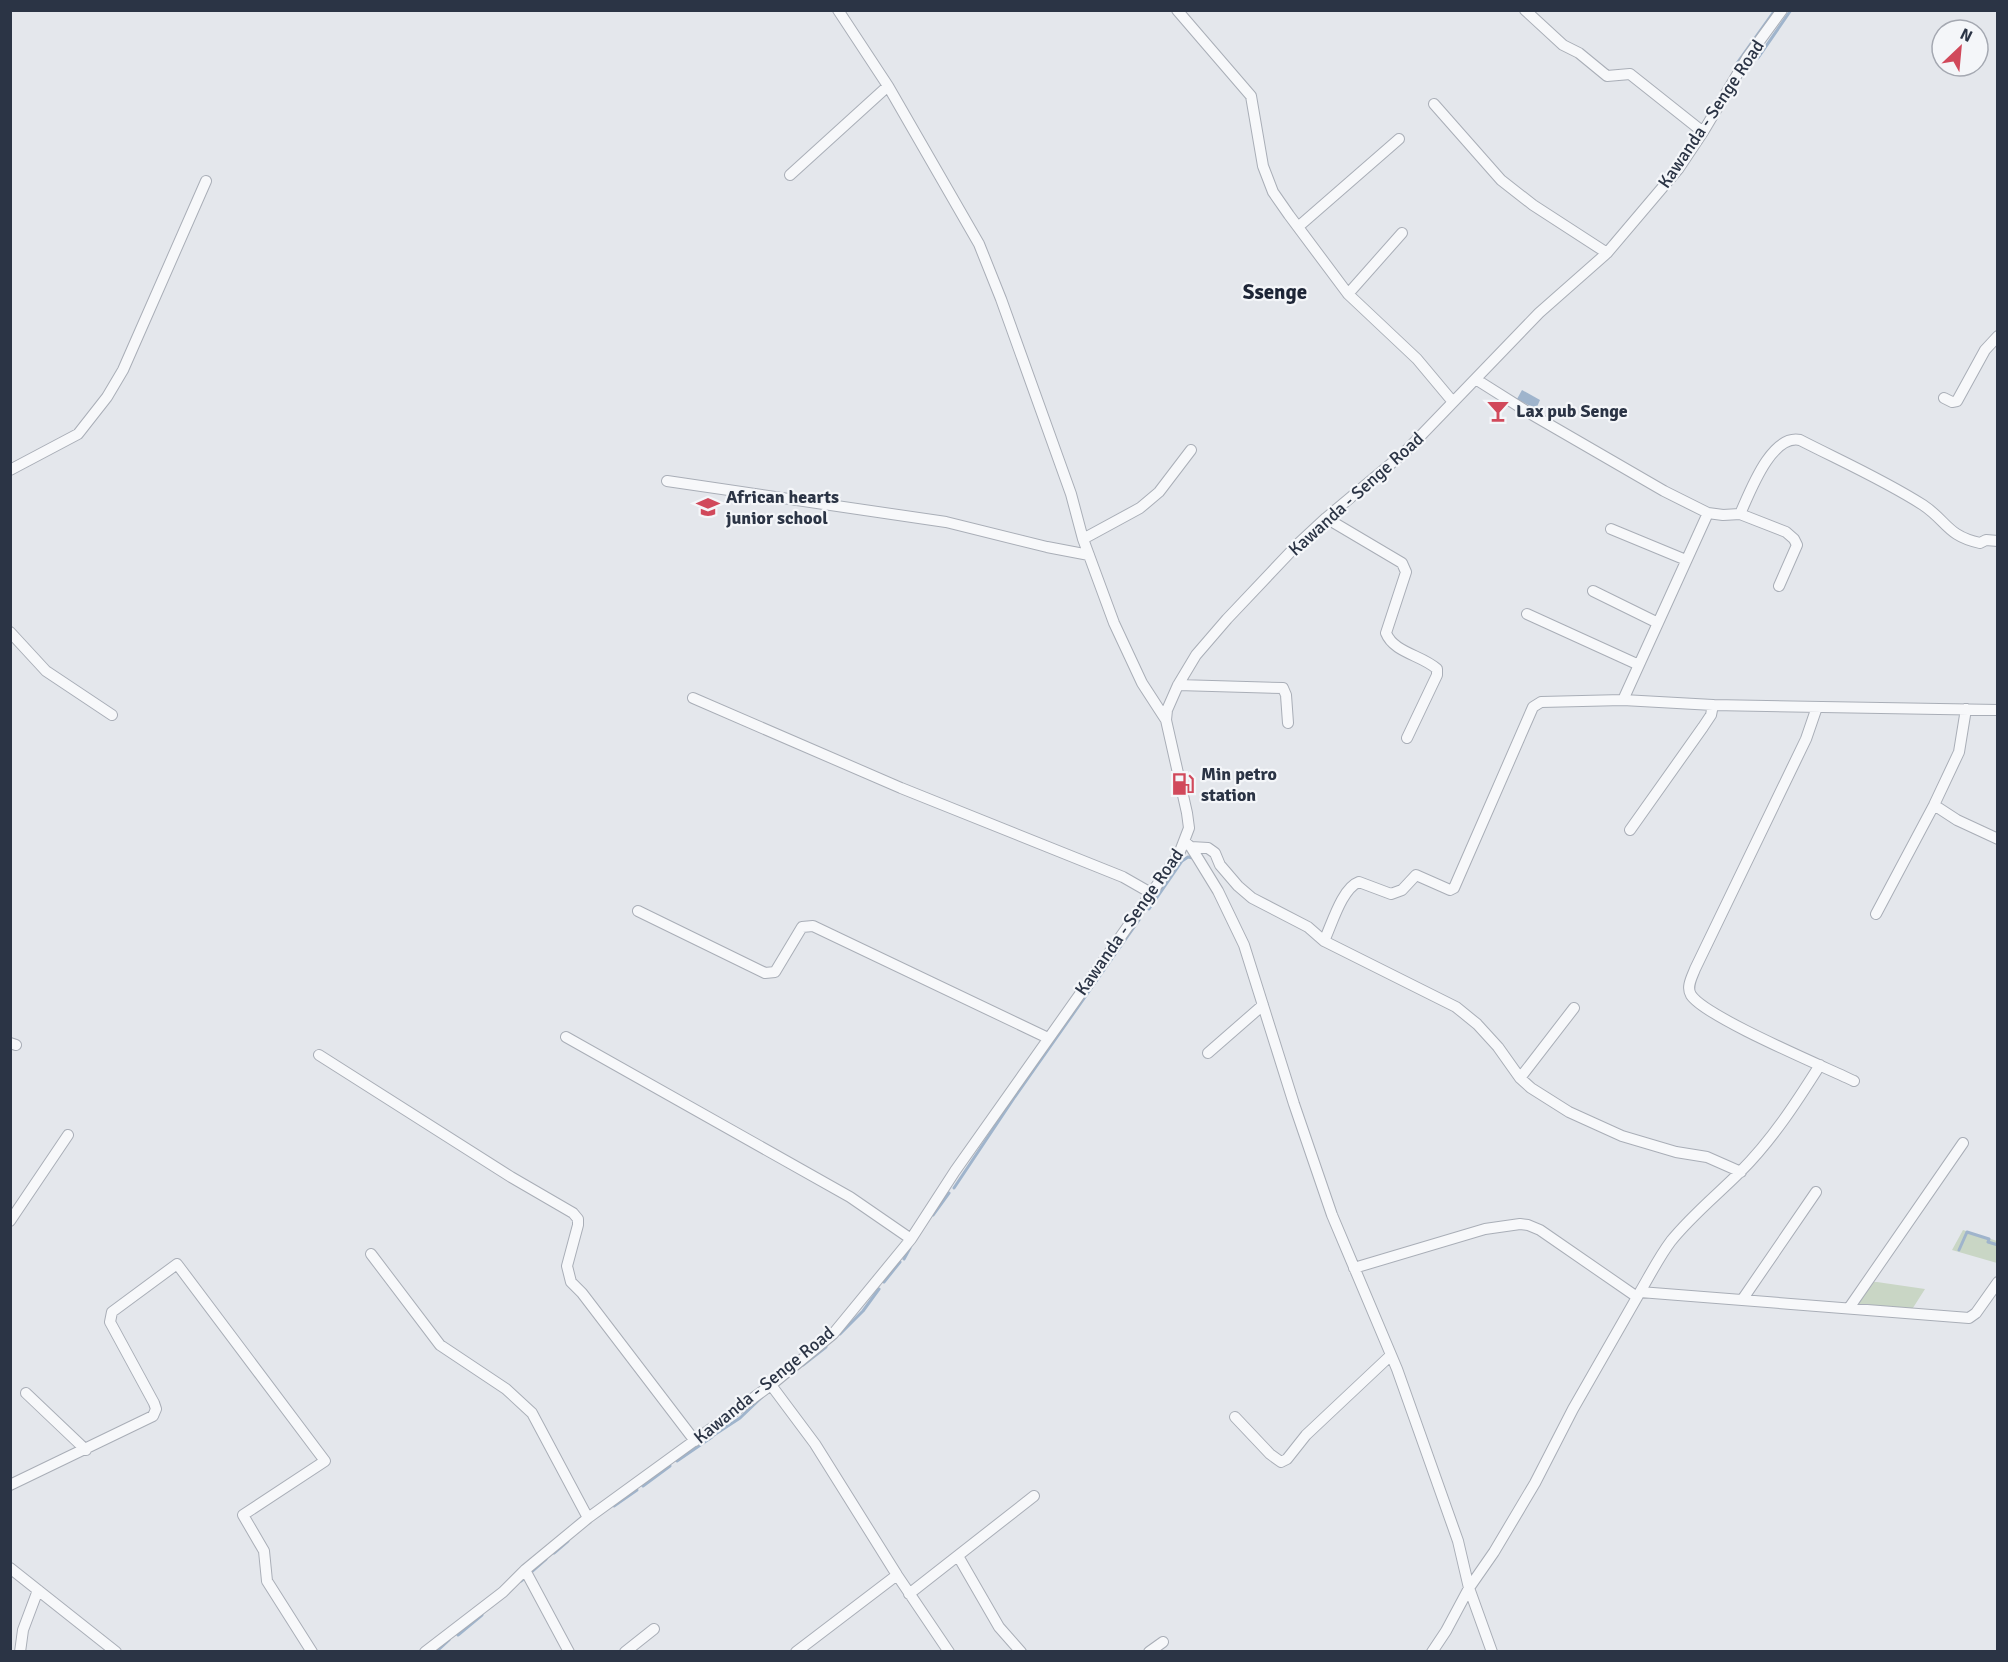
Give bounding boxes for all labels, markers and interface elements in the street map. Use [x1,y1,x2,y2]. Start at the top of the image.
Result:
north arrow [1930,18,1990,78]
text: N [1957,24,1976,47]
street label: Kawanda - Senge Road [1653,36,1769,192]
district label: Ssenge [1243,279,1307,305]
bar icon: Lax pub Senge [1485,398,1511,424]
place label: Lax pub Senge [1516,400,1628,422]
street label: Kawanda - Senge Road [1284,428,1428,560]
place label: African hearts junior school [726,486,839,529]
school or university icon: African hearts junior school [695,494,721,520]
place label: Min petro station [1201,763,1277,806]
fuel station icon: Min petro station [1170,771,1196,797]
street label: Kawanda - Senge Road [1070,844,1188,1000]
street label: Kawanda - Senge Road [689,1322,839,1448]

